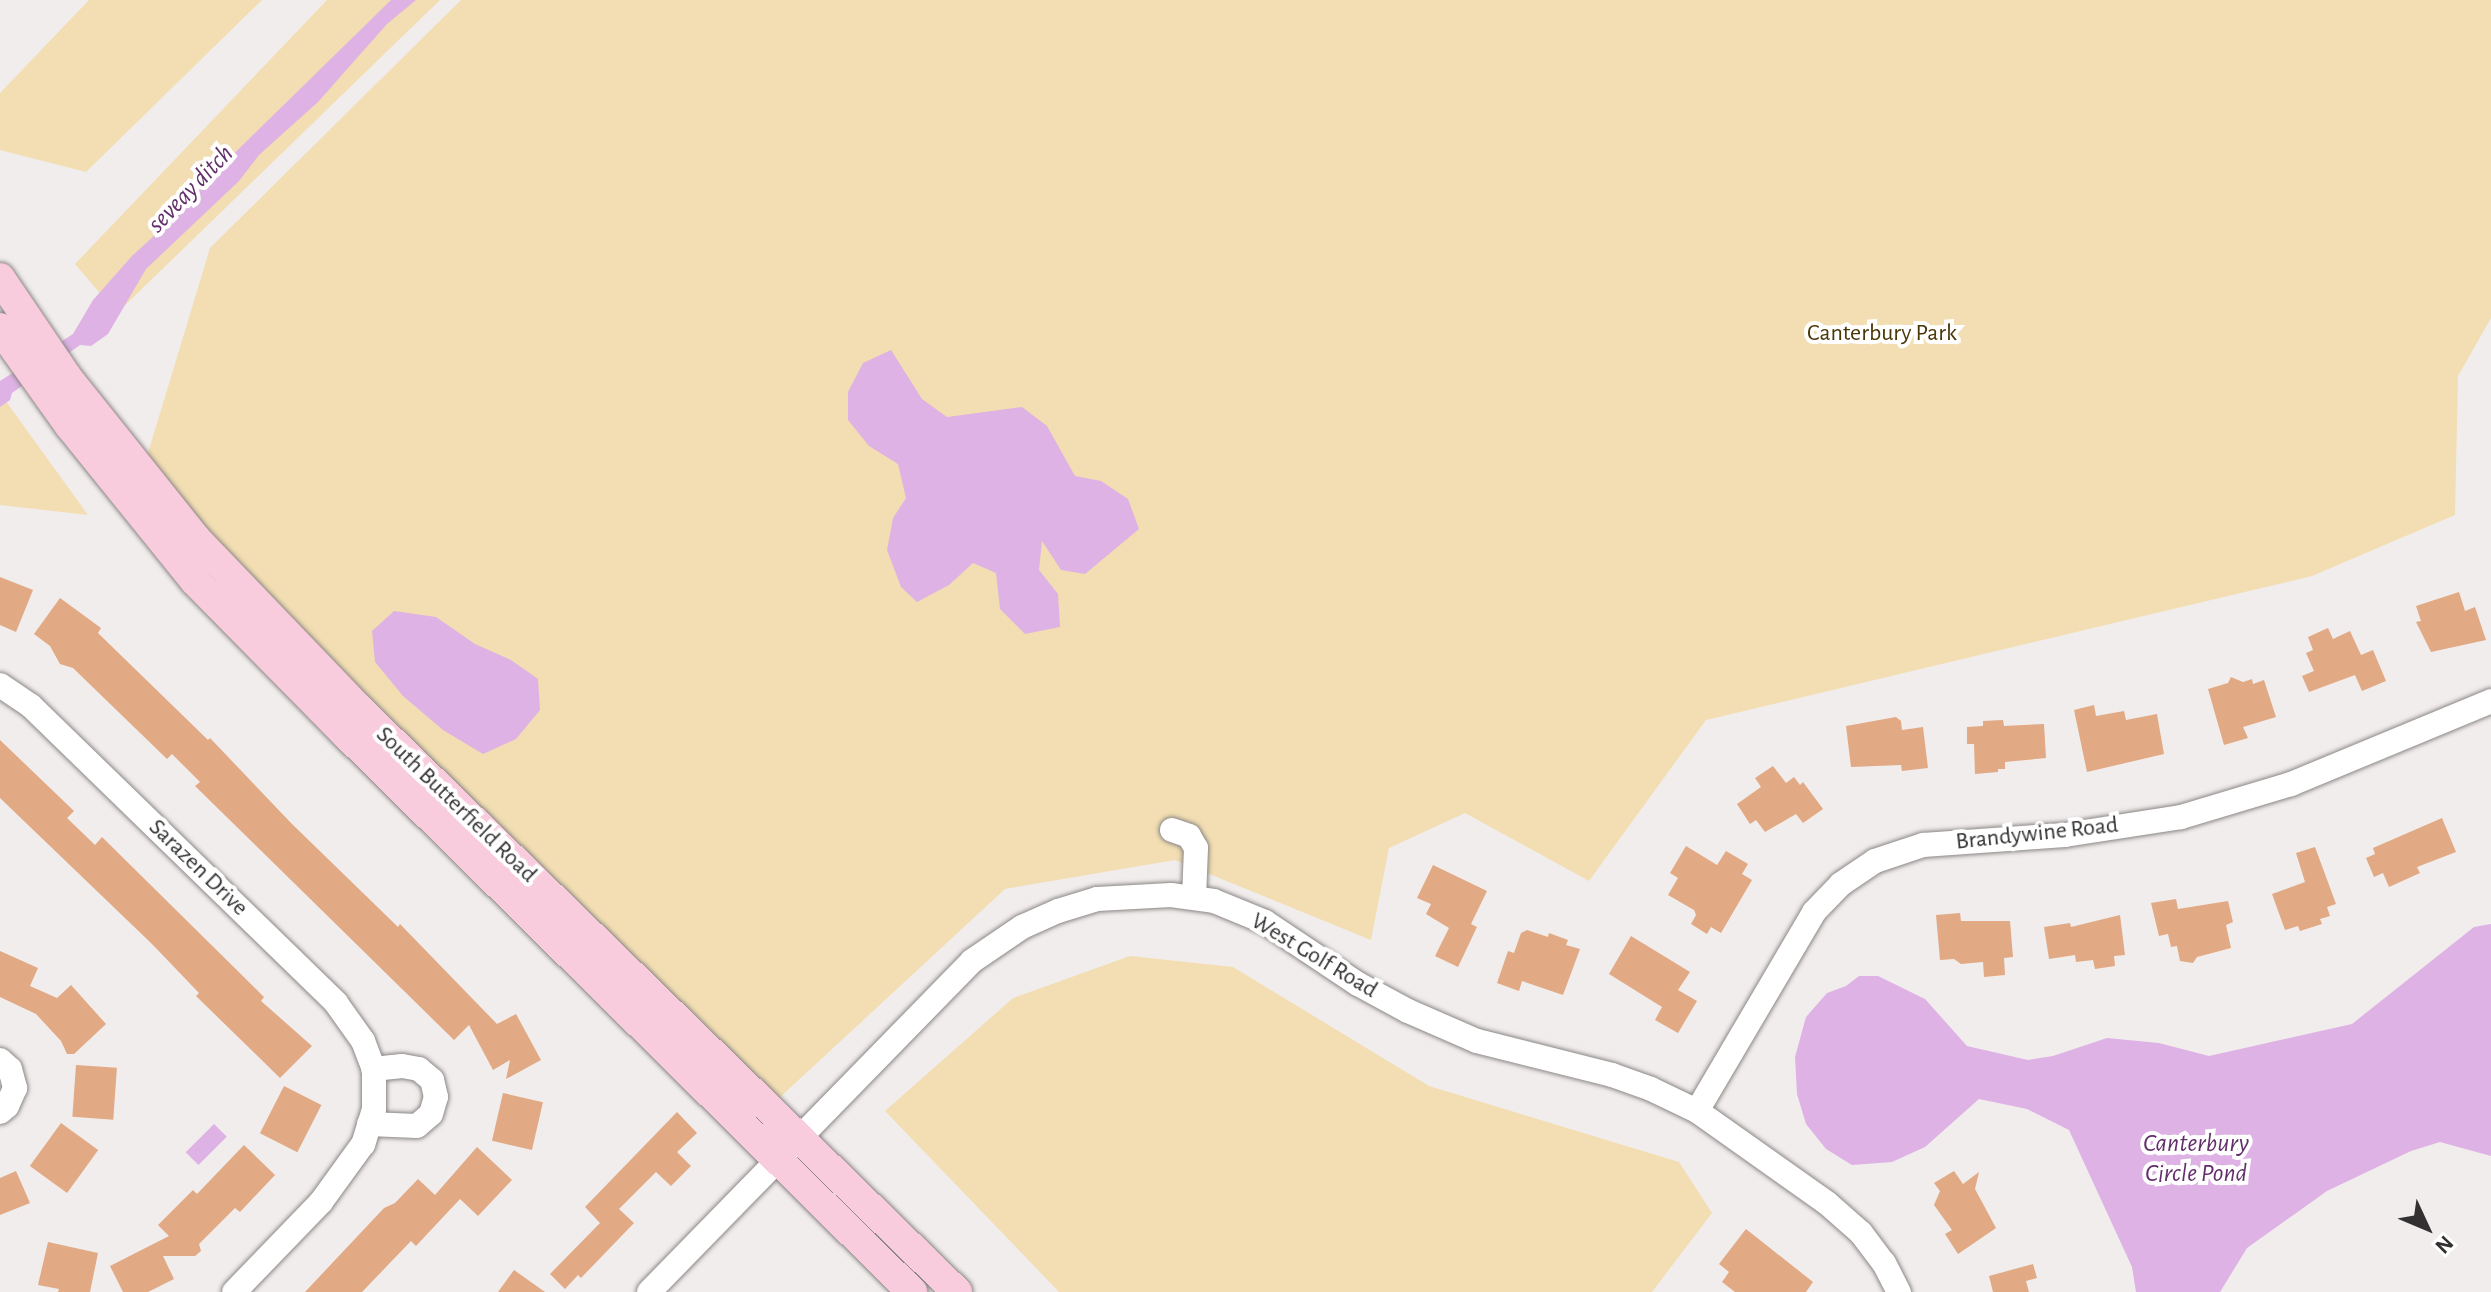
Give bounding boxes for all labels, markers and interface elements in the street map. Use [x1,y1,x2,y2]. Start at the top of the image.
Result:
water label: seveay ditch [142,139,240,239]
park label: Canterbury Park [1807,320,1957,348]
street label: South Butterfield Road [370,721,542,889]
street label: Brandywine Road [1954,811,2120,857]
street label: Sarazen Drive [142,813,254,923]
street label: West Golf Road [1245,907,1383,1005]
water label: Canterbury Circle Pond [2143,1128,2249,1190]
north arrow [2387,1188,2467,1268]
text: N [2431,1232,2457,1258]

